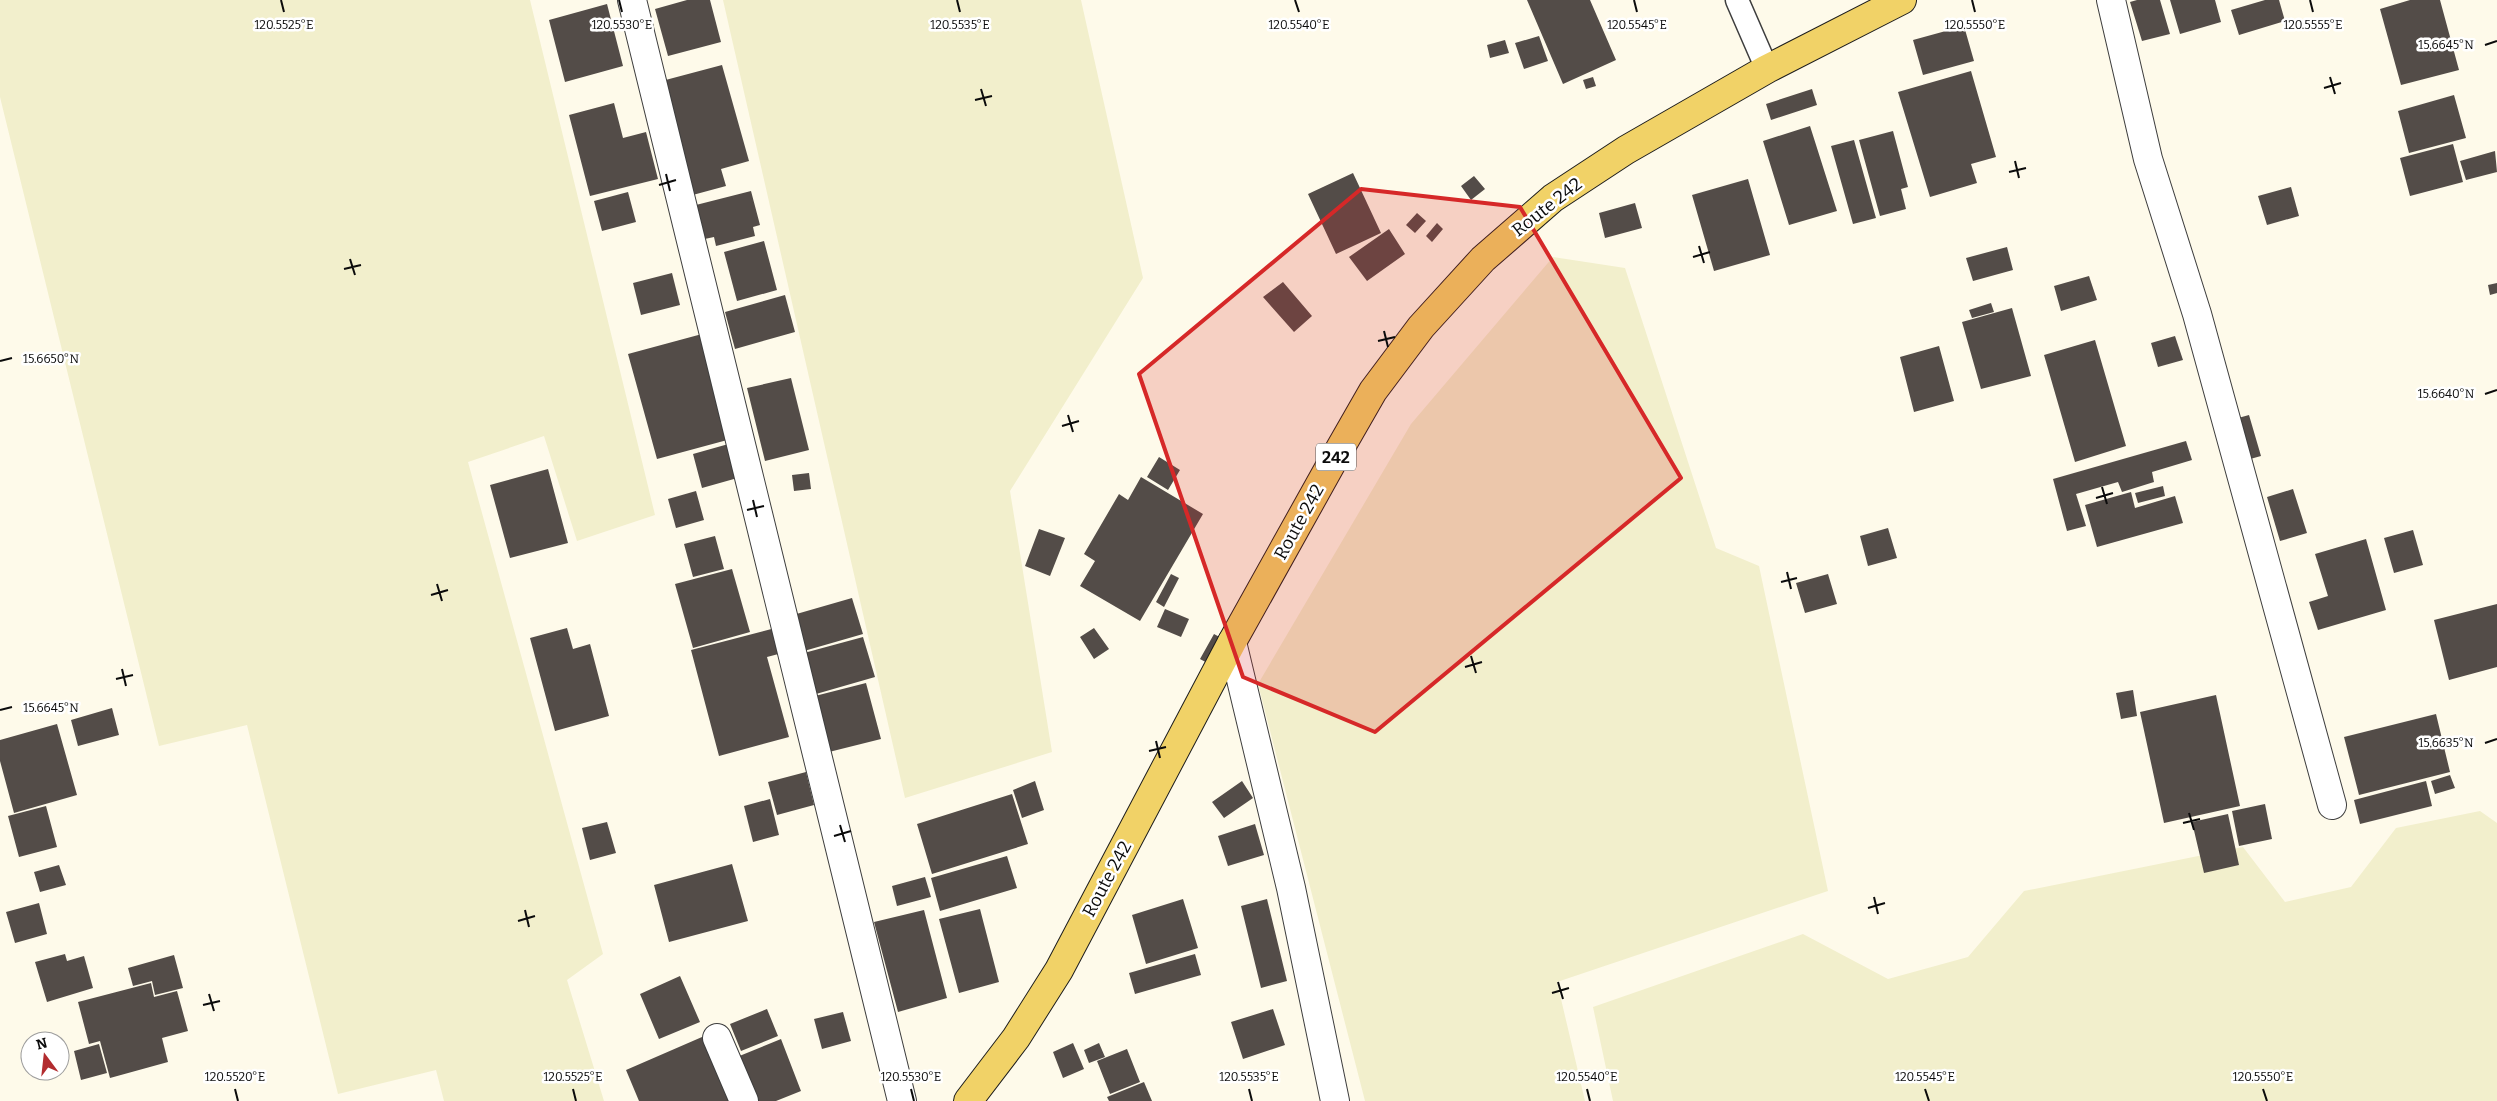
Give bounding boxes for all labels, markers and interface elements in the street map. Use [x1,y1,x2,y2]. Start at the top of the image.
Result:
text: 120.5525°E [254,18,314,32]
text: 120.5530°E [592,18,652,32]
text: 120.5535°E [930,18,990,32]
text: 120.5540°E [1269,18,1330,32]
text: 120.5545°E [1607,18,1667,32]
text: 120.5550°E [1945,18,2005,32]
text: 120.5555°E [2283,18,2343,32]
text: 15.6645°N [2418,38,2474,52]
street label: Route 242 [1508,173,1586,241]
text: 15.6650°N [23,352,79,366]
text: 15.6640°N [2418,387,2475,401]
road number: 242 [1316,444,1356,471]
street label: Route 242 [1269,480,1329,564]
text: 15.6645°N [23,701,79,715]
text: 15.6635°N [2418,736,2474,750]
street label: Route 242 [1078,837,1136,921]
north arrow [20,1031,70,1081]
text: N [34,1034,49,1054]
text: 120.5520°E [205,1070,265,1084]
text: 120.5525°E [543,1070,603,1084]
text: 120.5530°E [881,1070,941,1084]
text: 120.5535°E [1219,1070,1279,1084]
text: 120.5540°E [1557,1070,1618,1084]
text: 120.5545°E [1895,1070,1955,1084]
text: 120.5550°E [2233,1070,2293,1084]

